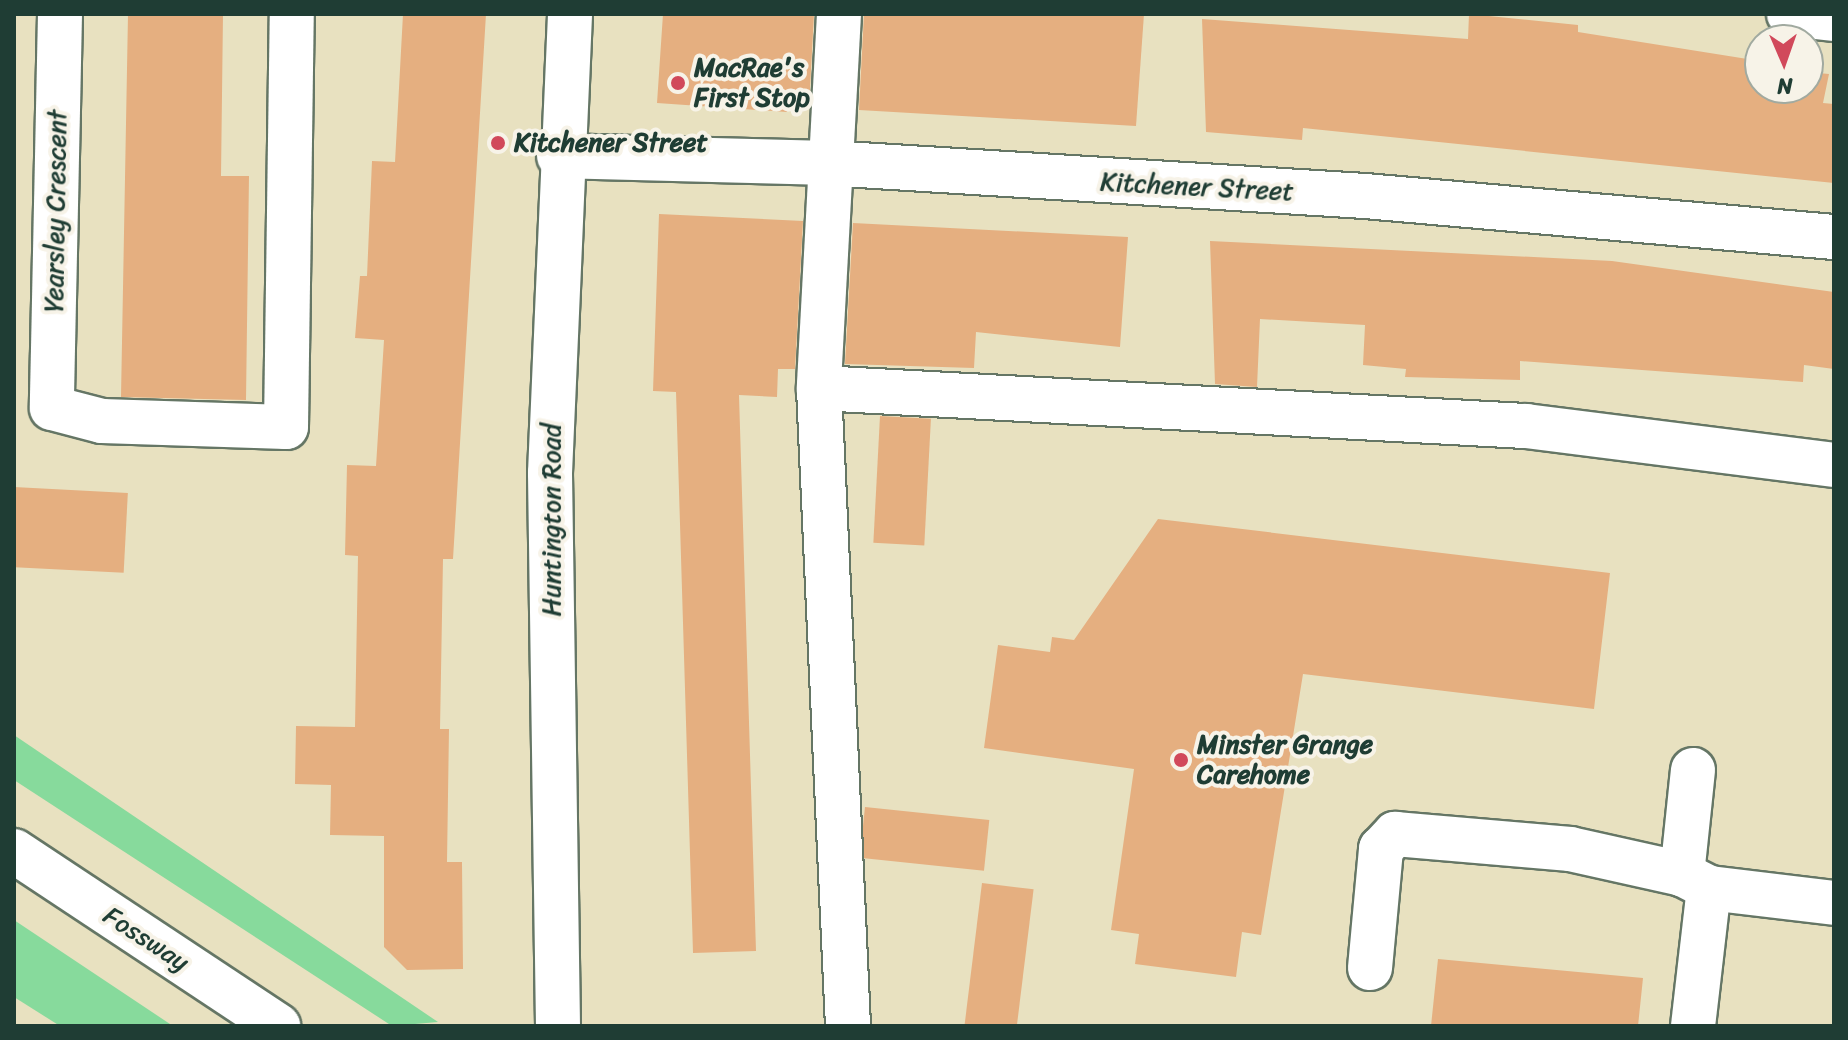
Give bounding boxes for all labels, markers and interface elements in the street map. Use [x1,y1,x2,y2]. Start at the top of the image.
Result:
north arrow [1744,24,1824,104]
place label: MacRae's First Stop [694,52,810,114]
text: N [1776,67,1793,106]
marker: MacRae's First Stop [669,74,687,92]
street label: Yearsley Crescent [39,108,73,314]
place label: Kitchener Street [514,127,708,159]
marker: Kitchener Street [489,134,507,152]
street label: Kitchener Street [1099,166,1295,208]
street label: Huntington Road [536,424,568,616]
place label: Minster Grange Carehome [1197,729,1373,790]
marker: Minster Grange Carehome [1172,751,1190,769]
street label: Fossway [97,900,195,978]

